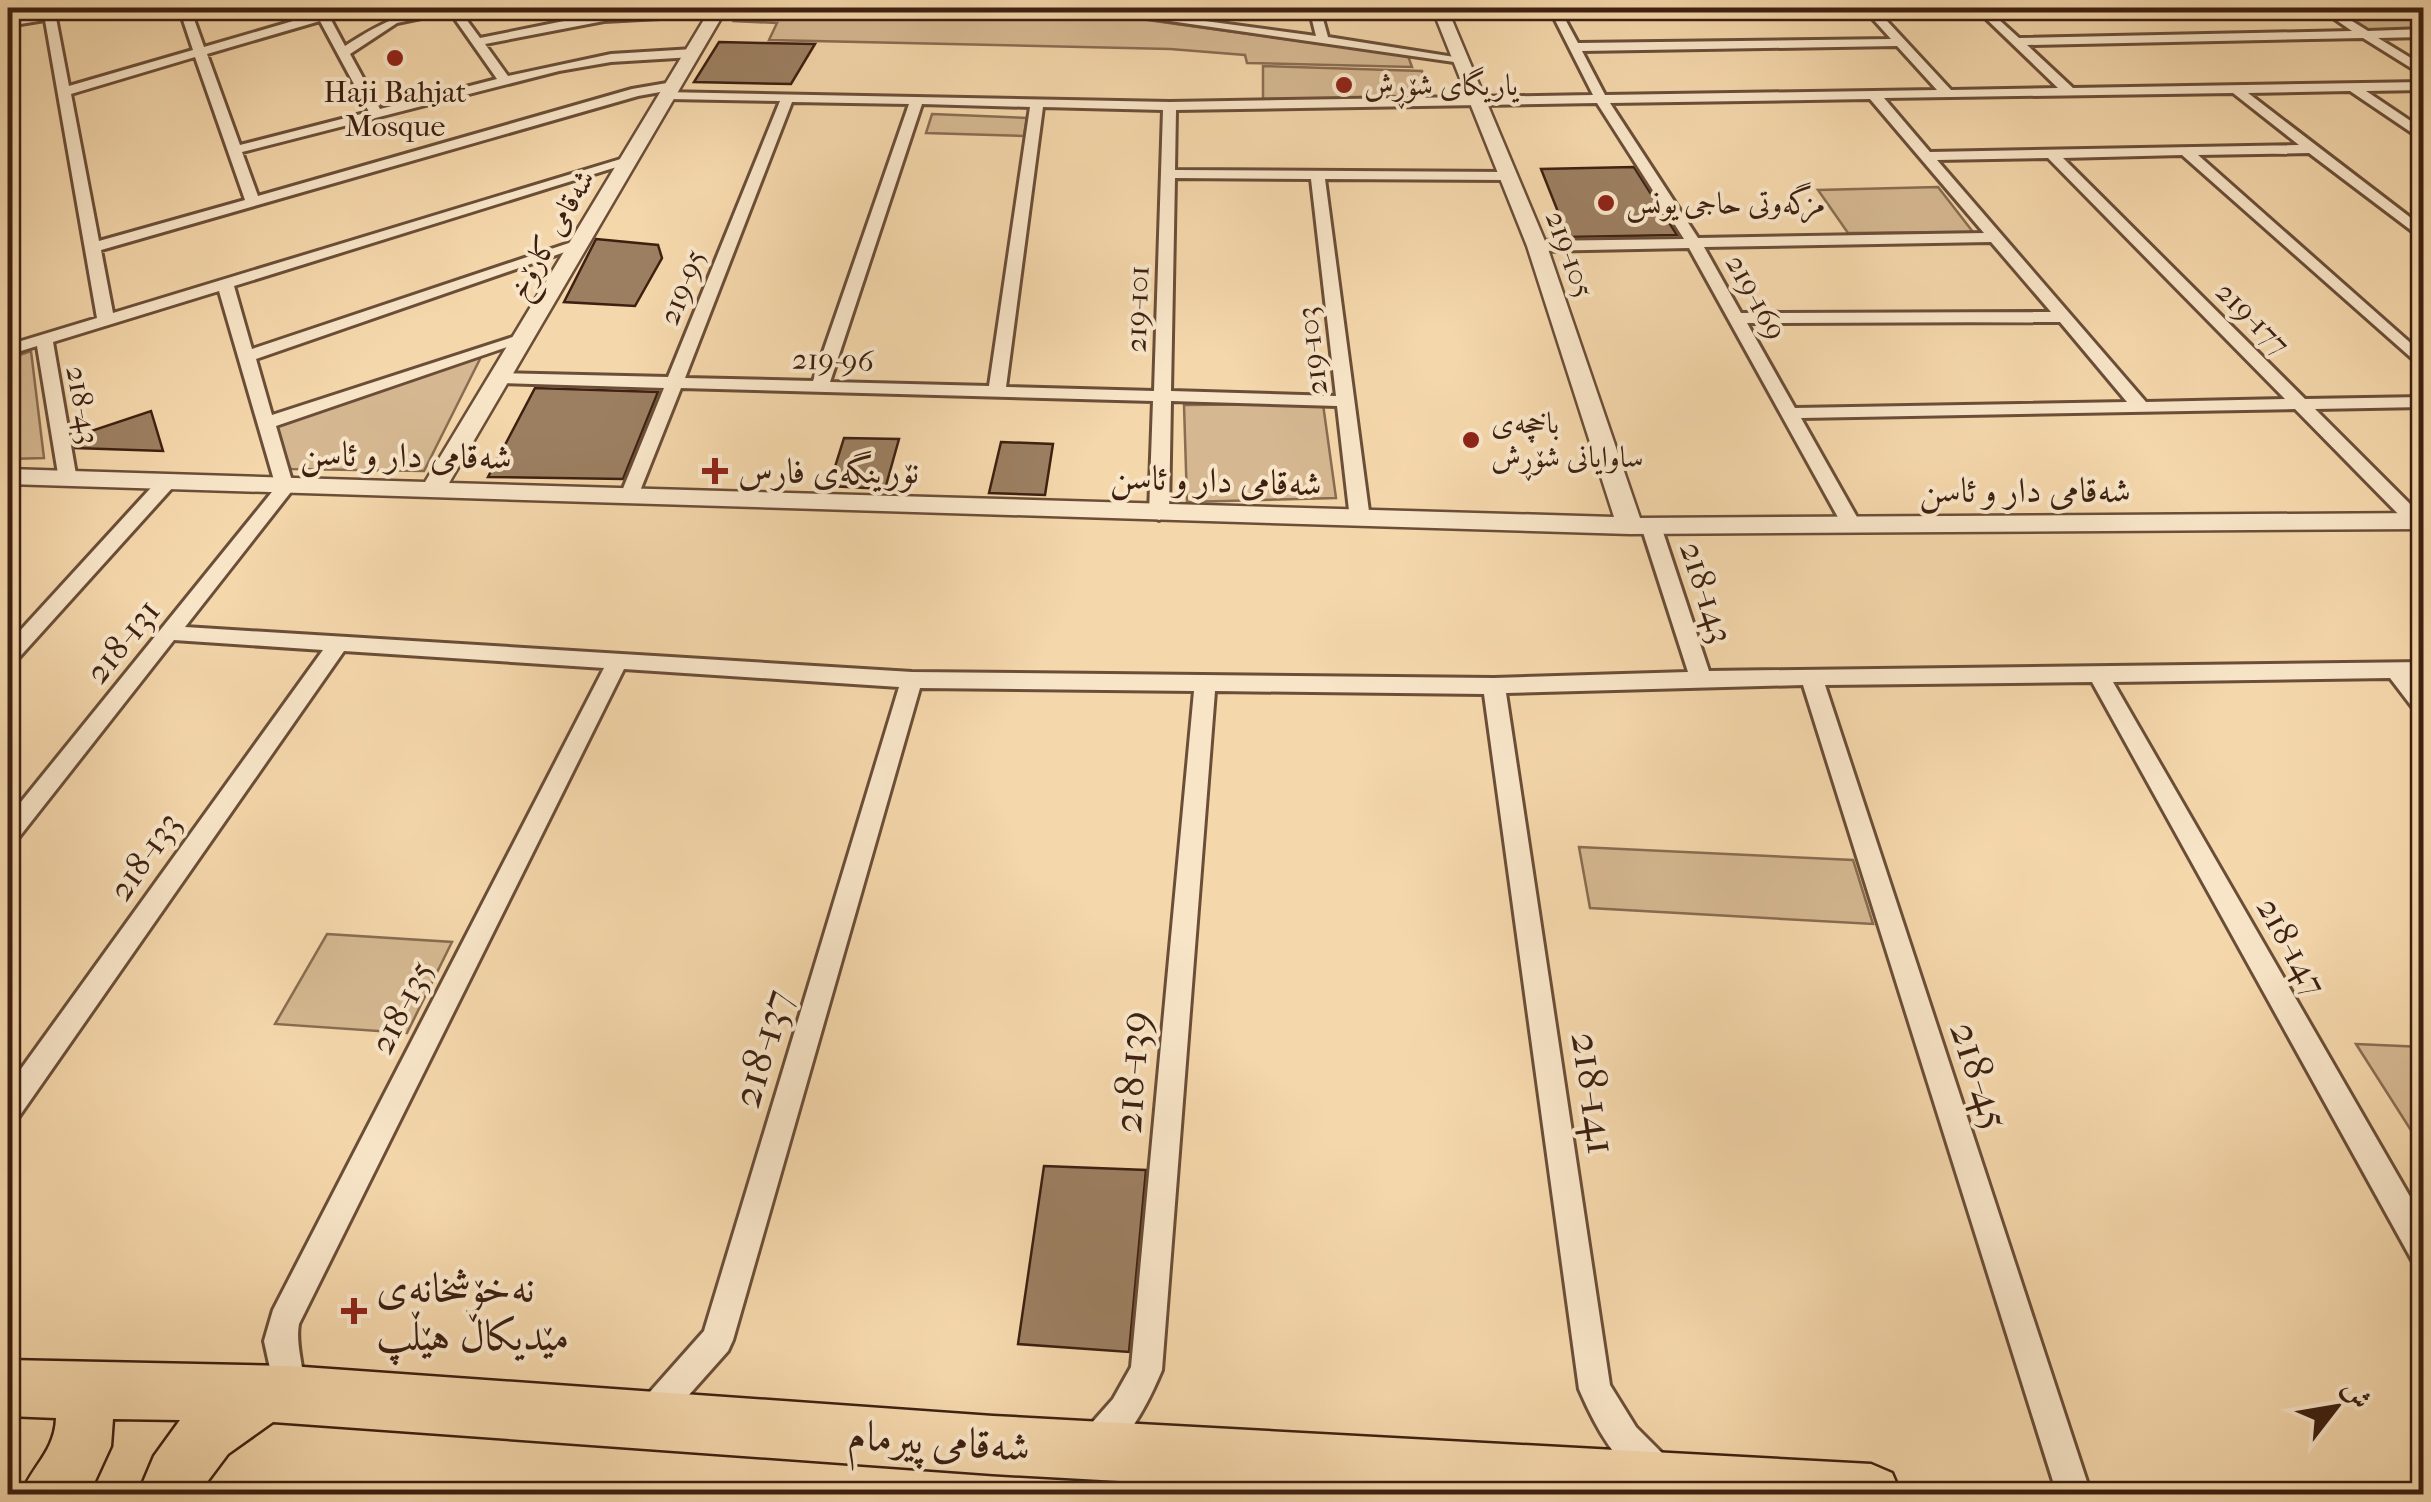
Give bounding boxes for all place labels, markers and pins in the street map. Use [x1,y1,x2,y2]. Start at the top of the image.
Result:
marker: Haji Bahjat Mosque [384,47,406,69]
place label: یاریگای شۆڕش [1364,66,1519,109]
marker: یاریگای شۆڕش [1333,74,1355,96]
place label: Haji Bahjat Mosque [324,75,467,144]
place label: مزگەوتی حاجی یونس [1626,182,1825,224]
marker: مزگەوتی حاجی یونس [1595,192,1617,214]
place label: باخچەی ساوایانی شۆڕش [1491,406,1644,481]
marker: باخچەی ساوایانی شۆڕش [1460,429,1482,451]
place label: نۆرینگەی فارس [738,450,919,493]
marker: نۆرینگەی فارس [702,458,728,484]
place label: نەخۆشخانەی مێدیکاڵ هێڵپ [376,1264,569,1366]
marker: نەخۆشخانەی مێدیکاڵ هێڵپ [341,1298,367,1324]

